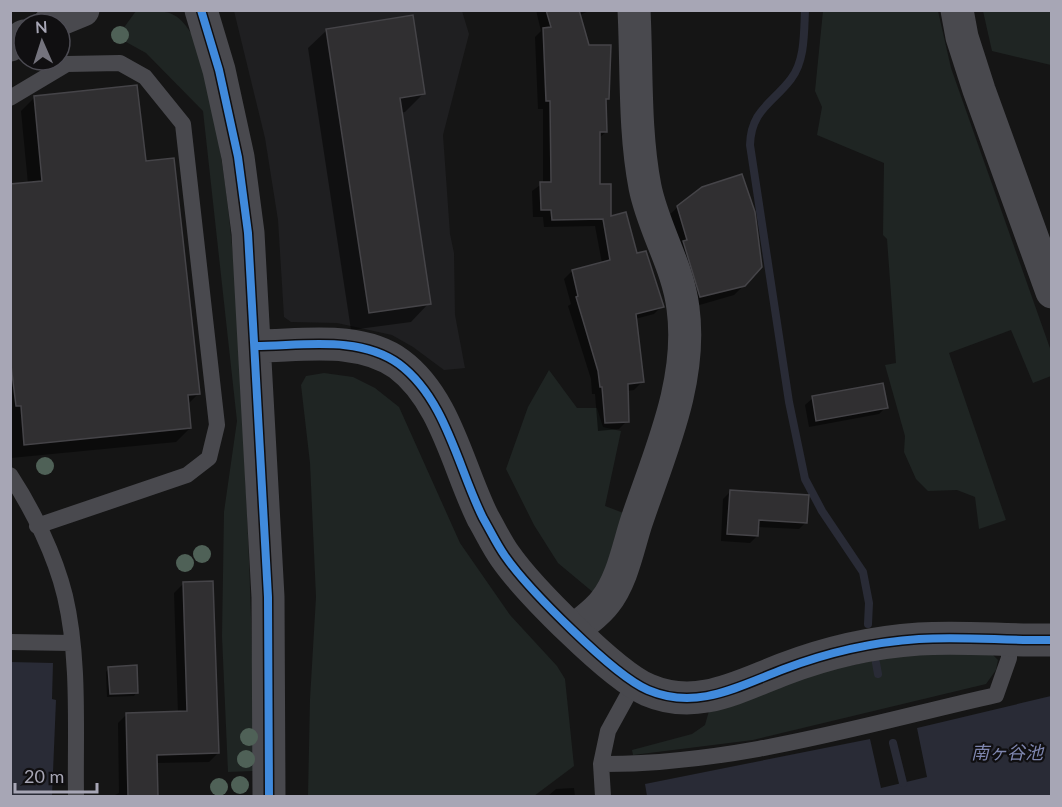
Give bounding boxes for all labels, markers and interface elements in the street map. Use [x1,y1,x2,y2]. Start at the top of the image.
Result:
north arrow [12,12,72,72]
text: N [35,17,48,36]
water label: 南ヶ谷池 [971,741,1045,763]
scale bar [15,756,98,794]
text: 20 m [24,765,64,787]

